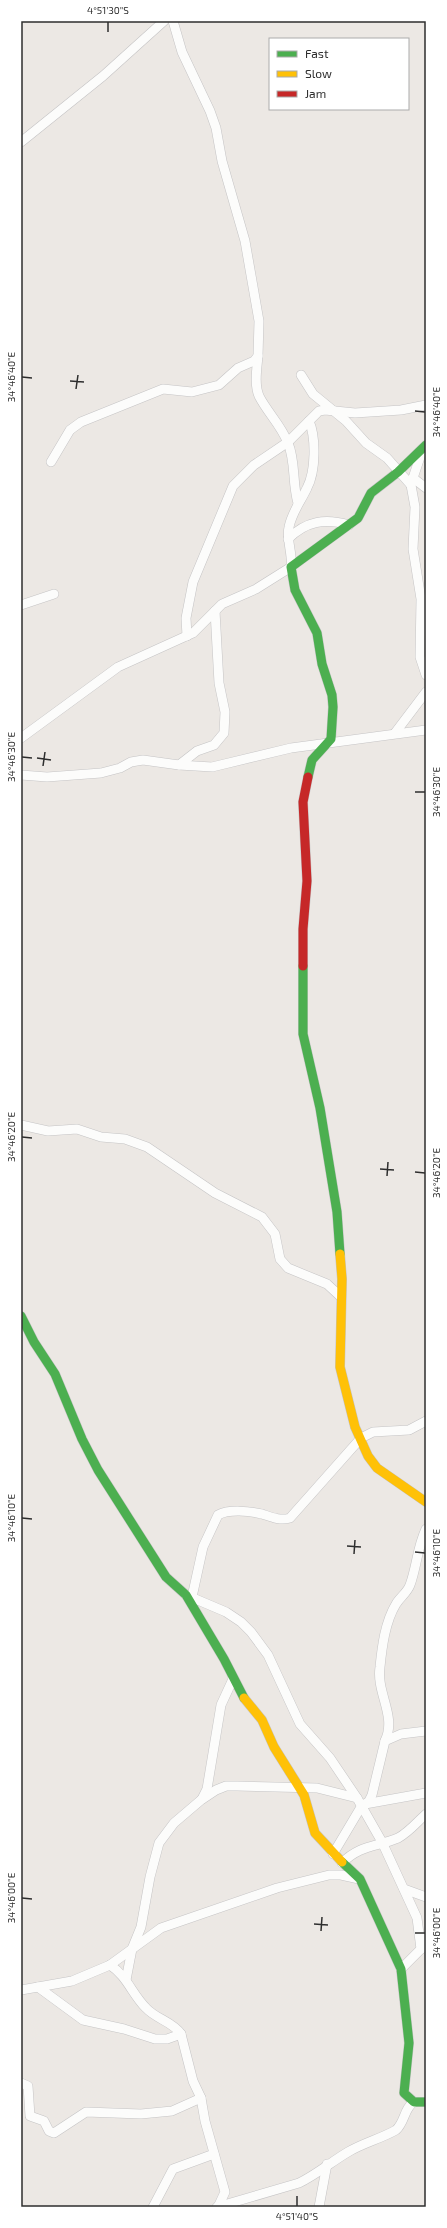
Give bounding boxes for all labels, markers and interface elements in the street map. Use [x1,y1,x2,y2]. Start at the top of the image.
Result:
text: 4°51'30"S [87,4,129,16]
legend [269,38,409,110]
text: Fast [305,46,329,60]
text: Slow [305,66,332,80]
text: Jam [305,86,326,100]
text: 34°46'40"E [5,351,17,402]
text: 34°46'40"E [430,386,442,437]
text: 34°46'30"E [5,732,17,782]
text: 34°46'30"E [430,767,442,817]
text: 34°46'20"E [5,1112,17,1162]
text: 34°46'20"E [430,1148,442,1198]
text: 34°46'10"E [5,1493,17,1542]
text: 34°46'10"E [430,1528,442,1577]
text: 34°46'00"E [5,1872,17,1923]
text: 34°46'00"E [430,1907,442,1958]
text: 4°51'40"S [276,2210,319,2222]

